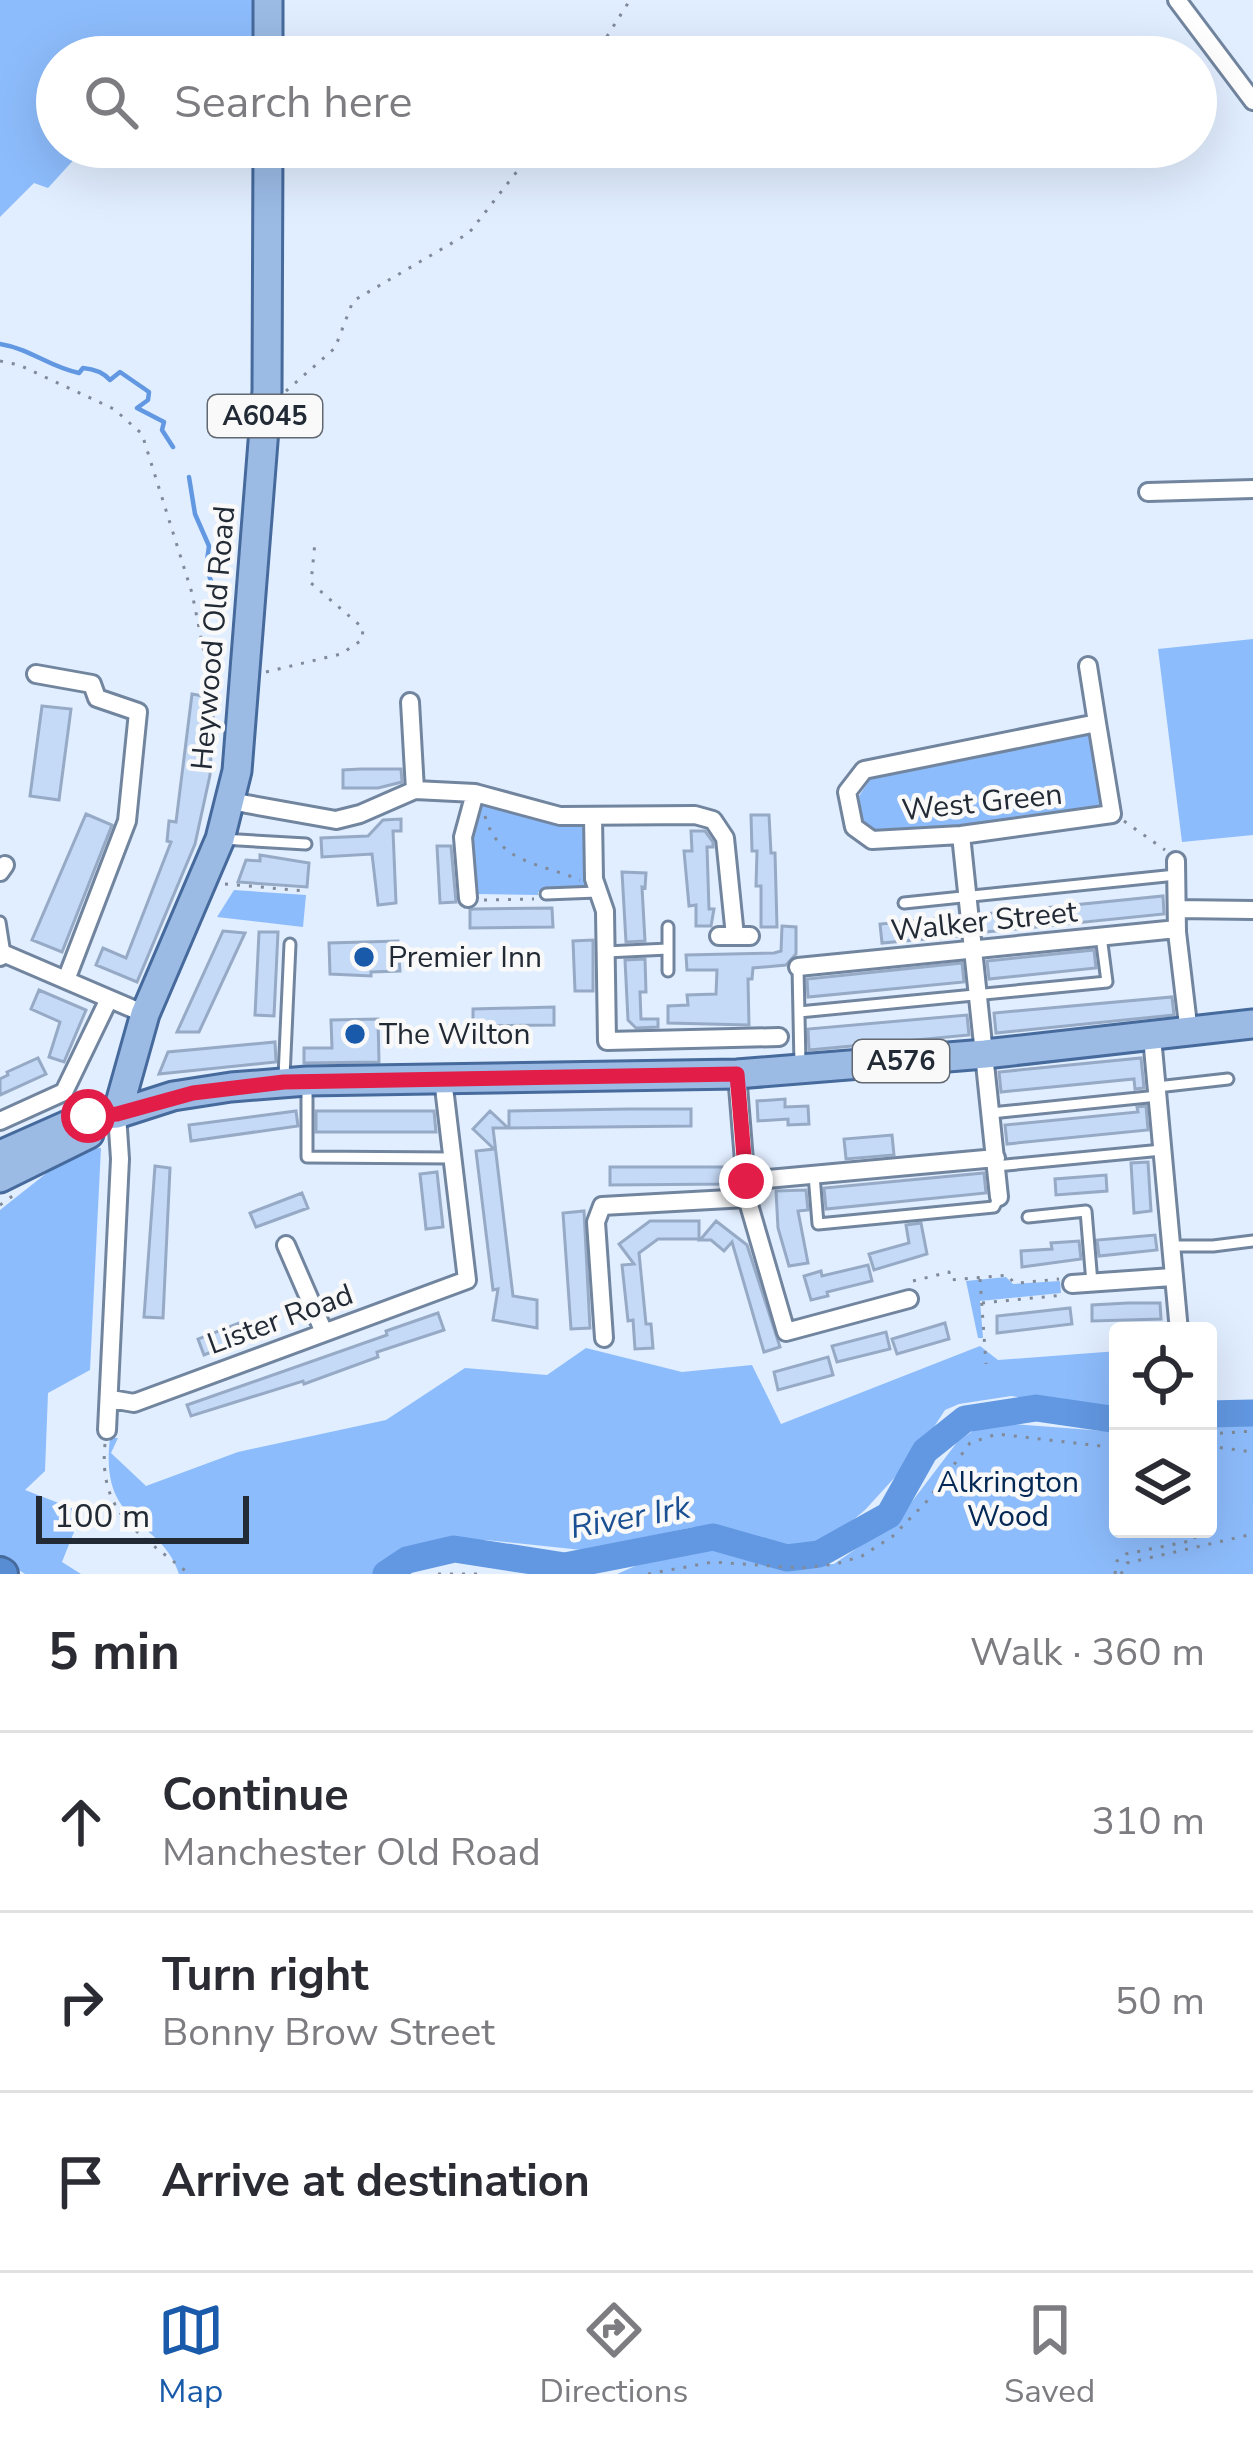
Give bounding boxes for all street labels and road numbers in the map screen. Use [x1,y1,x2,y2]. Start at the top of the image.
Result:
road number: A6045 [208,395,322,437]
street label: Heywood Old Road [182,504,245,772]
street label: West Green [900,774,1064,831]
street label: Walker Street [889,891,1080,952]
road number: A576 [853,1040,949,1082]
street label: Lister Road [202,1274,359,1365]

